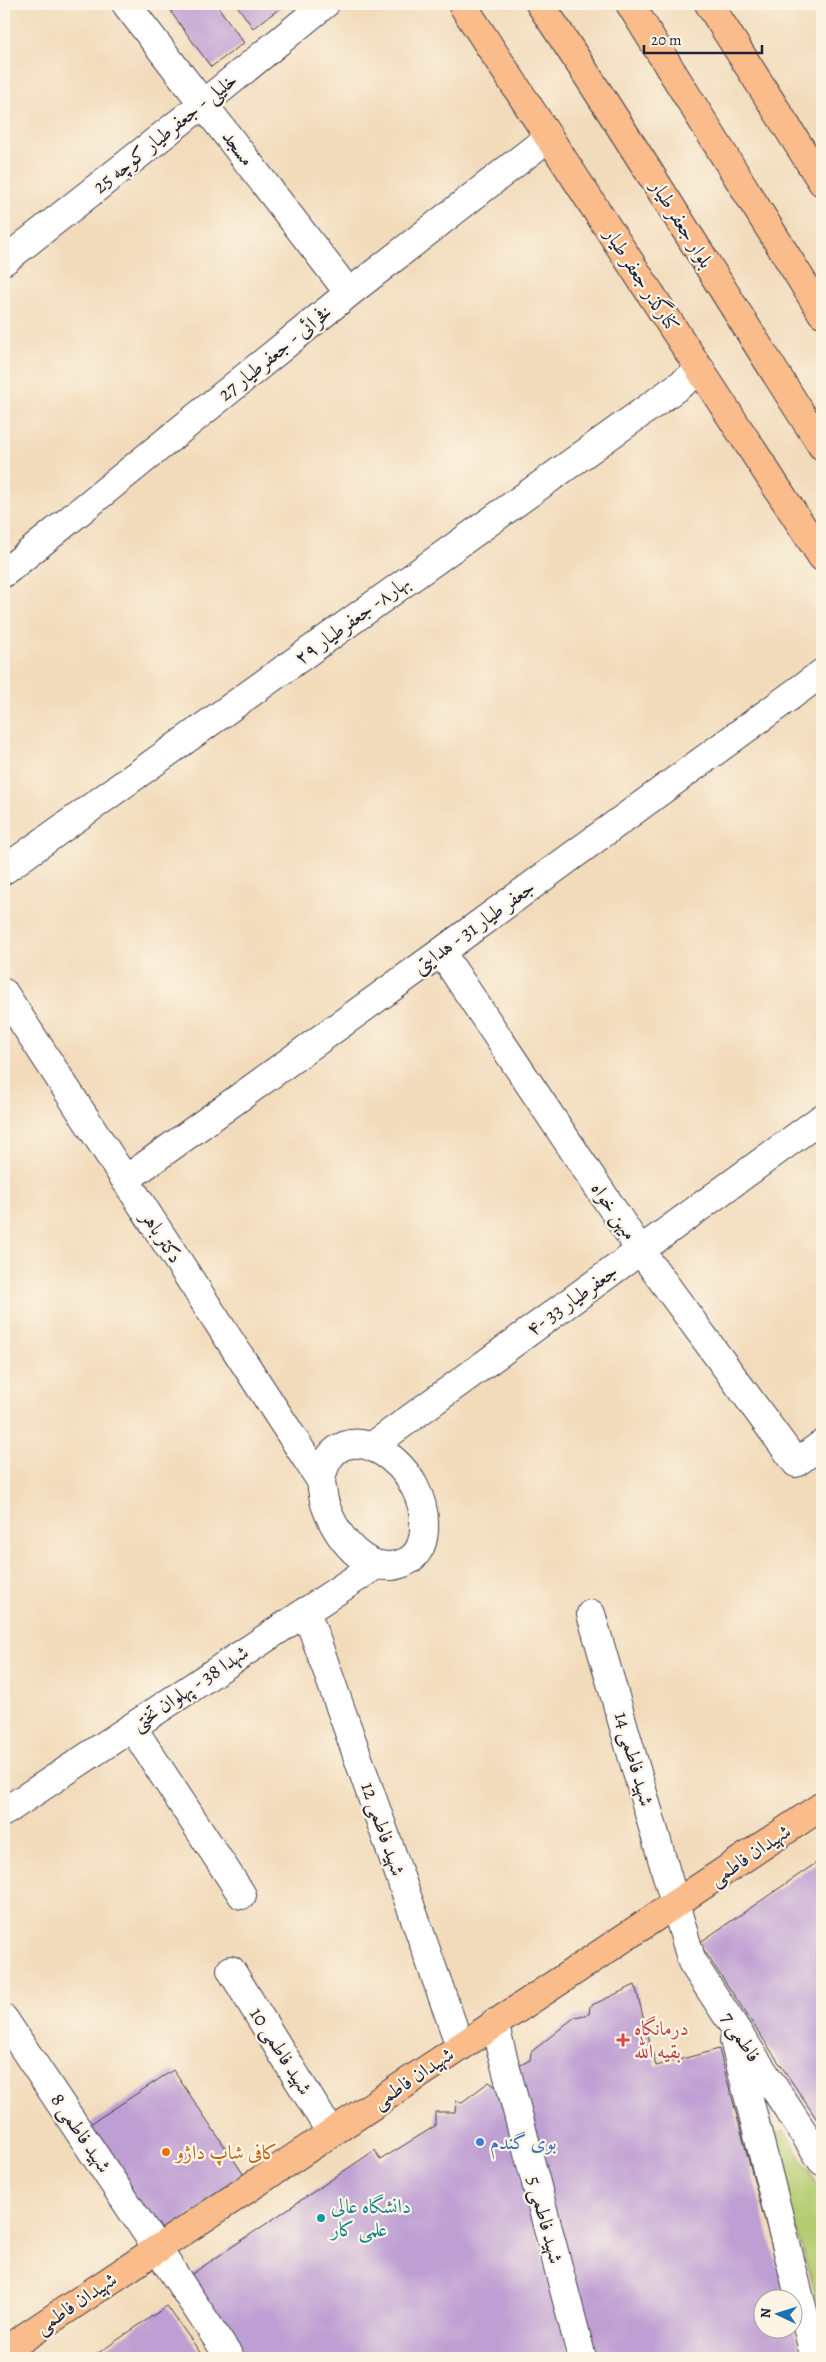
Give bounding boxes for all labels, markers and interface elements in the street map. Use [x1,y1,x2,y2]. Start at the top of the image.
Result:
scale bar [644,22,761,54]
text: 20 m [651,30,682,50]
street label: خلیلی - جعفرطیار کوچه 25 [87,66,243,200]
street label: مسجد [215,124,261,172]
street label: بلوار جعفر طیار [643,173,720,273]
street label: کنارگذر جعفر طیار [597,220,687,337]
street label: فخرائی - جعفرطیار 27 [212,299,338,407]
street label: بهار۸- جعفرطیار ۲۹ [289,569,415,671]
street label: جعفر طیار 31 - هدایتی [408,874,540,980]
street label: میهن خواه [585,1177,643,1245]
street label: دکتر باهر [134,1204,189,1268]
street label: ۴- جعفرطیار 33 [521,1258,623,1342]
street label: شهدا 38 - پهلوان تختی [126,1639,254,1738]
street label: شهید فاطمی 14 [608,1709,660,1809]
street label: شهید فاطمی 12 [354,1779,412,1879]
street label: شهیدان فاطمی [704,1818,796,1892]
street label: شهید فاطمی 10 [243,2002,319,2100]
street label: فاطمی 7 [715,2007,767,2067]
place label: درمانگاه بقیه الله [634,2015,689,2065]
marker: درمانگاه بقیه الله [616,2033,630,2047]
street label: شهیدان فاطمی [367,2041,459,2115]
street label: شهید فاطمی 8 [44,2088,118,2178]
place label: بوی گندم [490,2129,556,2160]
marker: بوی گندم [474,2136,486,2148]
place label: کافی شاپ داژو [174,2139,277,2166]
marker: کافی شاپ داژو [160,2146,172,2158]
street label: شهید فاطمی 5 [520,2173,570,2267]
place label: دانشگاه عالی علمی کار [329,2193,411,2243]
marker: دانشگاه عالی علمی کار [315,2212,327,2224]
street label: شهیدان فاطمی [30,2266,122,2340]
north arrow [754,2290,804,2340]
text: N [756,2307,775,2319]

